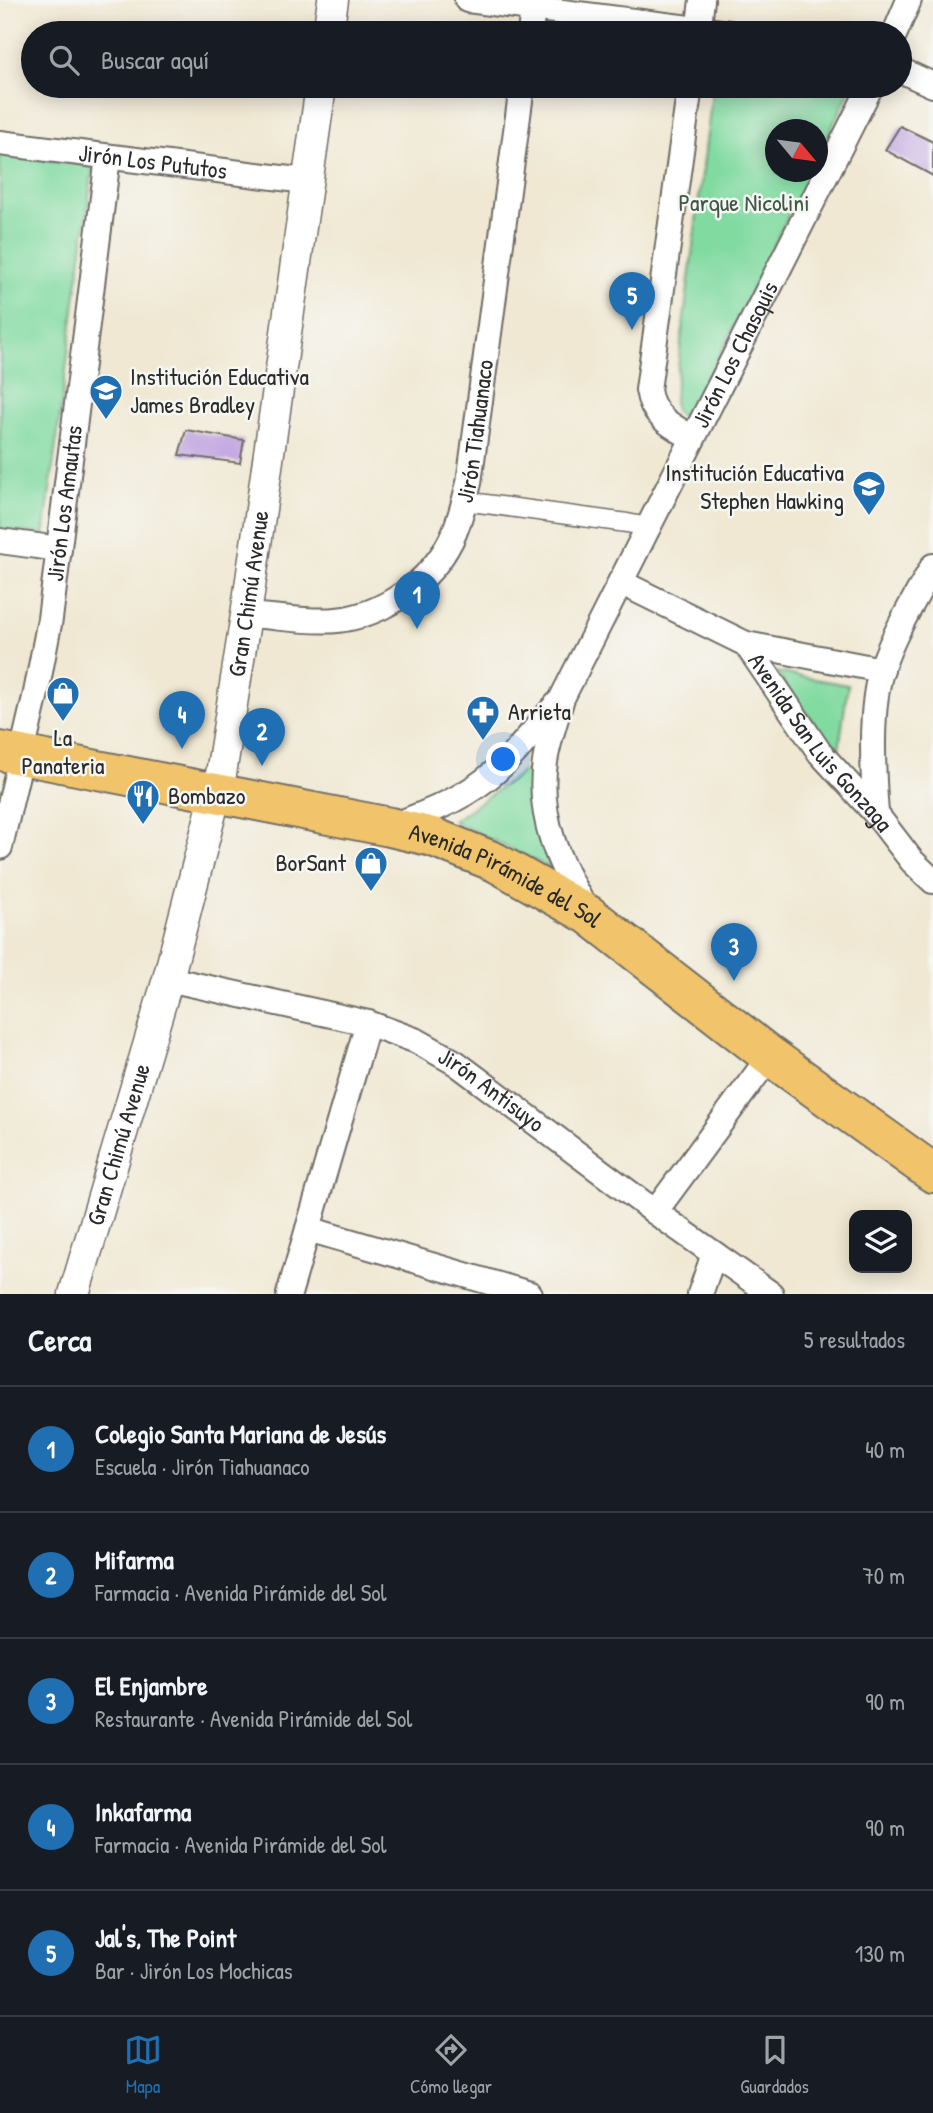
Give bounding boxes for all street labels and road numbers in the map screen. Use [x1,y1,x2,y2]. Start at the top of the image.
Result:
street label: Jirón Los Pututos [77,136,229,186]
street label: Jirón Los Chasquis [684,275,785,433]
street label: Jirón Tiahuanaco [448,357,500,506]
street label: Jirón Los Amautas [38,423,89,583]
street label: Gran Chimú Avenue [220,508,276,679]
street label: Avenida San Luis Gonzaga [742,646,901,838]
street label: Avenida Pirámide del Sol [406,815,610,935]
street label: Jirón Antisuyo [433,1039,552,1139]
street label: Gran Chimú Avenue [78,1059,157,1229]

